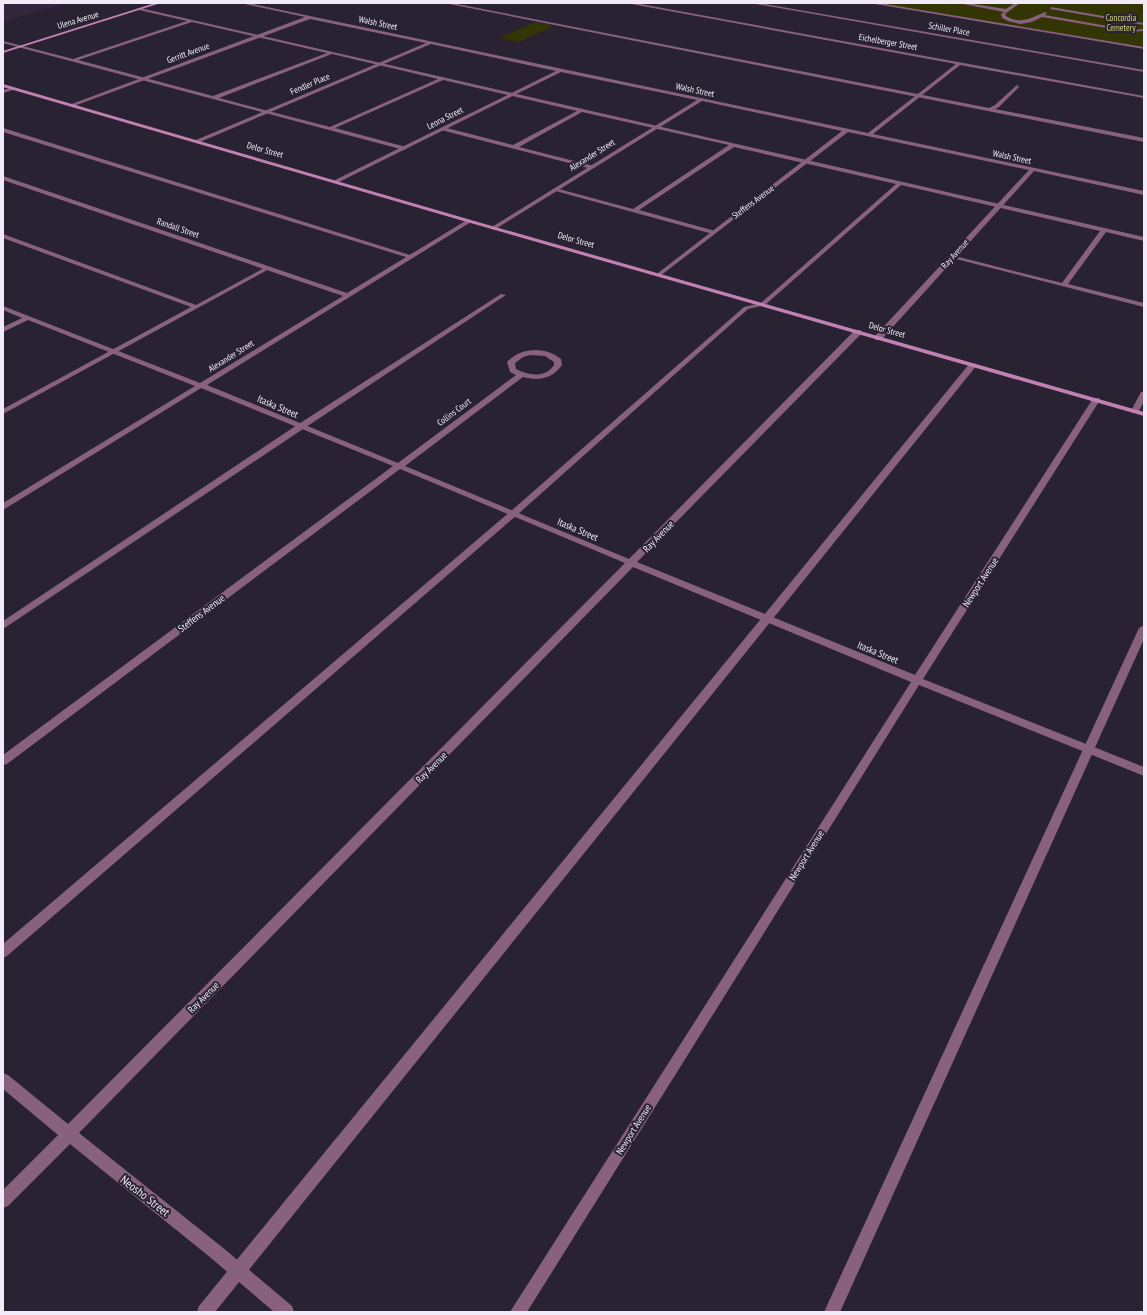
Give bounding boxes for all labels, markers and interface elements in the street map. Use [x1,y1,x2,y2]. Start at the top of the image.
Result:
street label: Ulena Avenue [56,8,100,31]
park label: Concordia Cemetery [1106,12,1137,33]
street label: Walsh Street [358,13,399,32]
street label: Schiller Place [928,19,971,38]
street label: Eichelberger Street [858,31,919,52]
street label: Gerritt Avenue [165,40,211,65]
street label: Fendler Place [288,70,332,97]
street label: Walsh Street [675,80,716,99]
street label: Leona Street [425,104,465,131]
street label: Alexander Street [567,136,617,173]
street label: Delor Street [246,139,285,160]
street label: Walsh Street [992,147,1033,166]
street label: Steffens Avenue [730,182,776,221]
street label: Randall Street [156,215,201,240]
street label: Delor Street [557,229,596,250]
street label: Ray Avenue [939,237,971,271]
street label: Delor Street [868,319,907,340]
street label: Alexander Street [206,337,256,374]
street label: Itaska Street [255,392,300,421]
street label: Collins Court [435,395,473,428]
street label: Itaska Street [555,515,600,544]
street label: Ray Avenue [640,518,677,555]
street label: Newport Avenue [959,555,1001,610]
street label: Steffens Avenue [175,592,227,635]
street label: Itaska Street [855,638,900,667]
street label: Ray Avenue [413,749,450,786]
street label: Newport Avenue [786,828,827,883]
street label: Ray Avenue [185,979,222,1016]
street label: Newport Avenue [613,1102,654,1157]
street label: Neosho Street [118,1172,173,1220]

